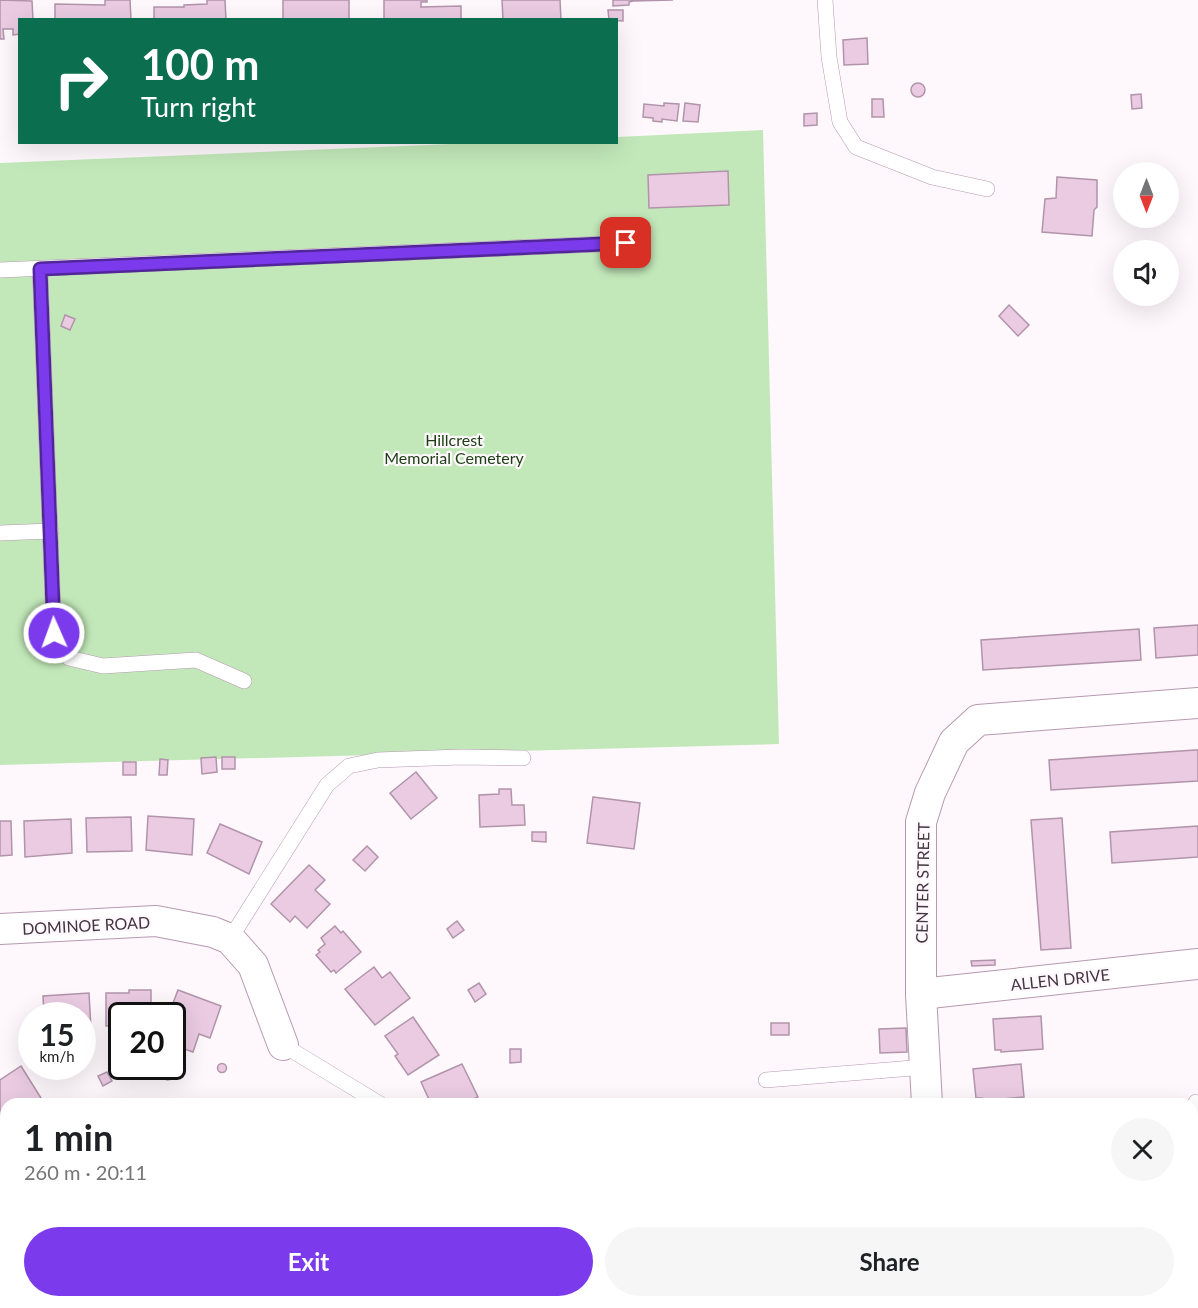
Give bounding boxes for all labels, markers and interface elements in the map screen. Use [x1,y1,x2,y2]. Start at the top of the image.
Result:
text: 100 m [141,39,259,89]
icon: right [42,42,120,120]
text: Turn right [141,90,256,123]
north arrow [1113,162,1179,228]
map controls [1113,162,1179,306]
pin [600,217,651,268]
icon: arrive [609,226,642,259]
button: sound [1113,240,1179,306]
park label: Hillcrest Memorial Cemetery [384,430,525,467]
position arrow [22,601,86,665]
street label: CENTER STREET [911,822,933,944]
street label: DOMINOE ROAD [22,912,150,938]
street label: ALLEN DRIVE [1009,964,1111,994]
speed limit sign: 20 [108,1002,186,1080]
text: 15 [40,1016,74,1052]
text: km/h [39,1047,75,1065]
text: 1 min [24,1115,113,1159]
button: close [1111,1118,1174,1181]
text: 260 m · 20:11 [24,1160,147,1184]
button: Exit [24,1227,593,1296]
button: Share [605,1227,1174,1296]

